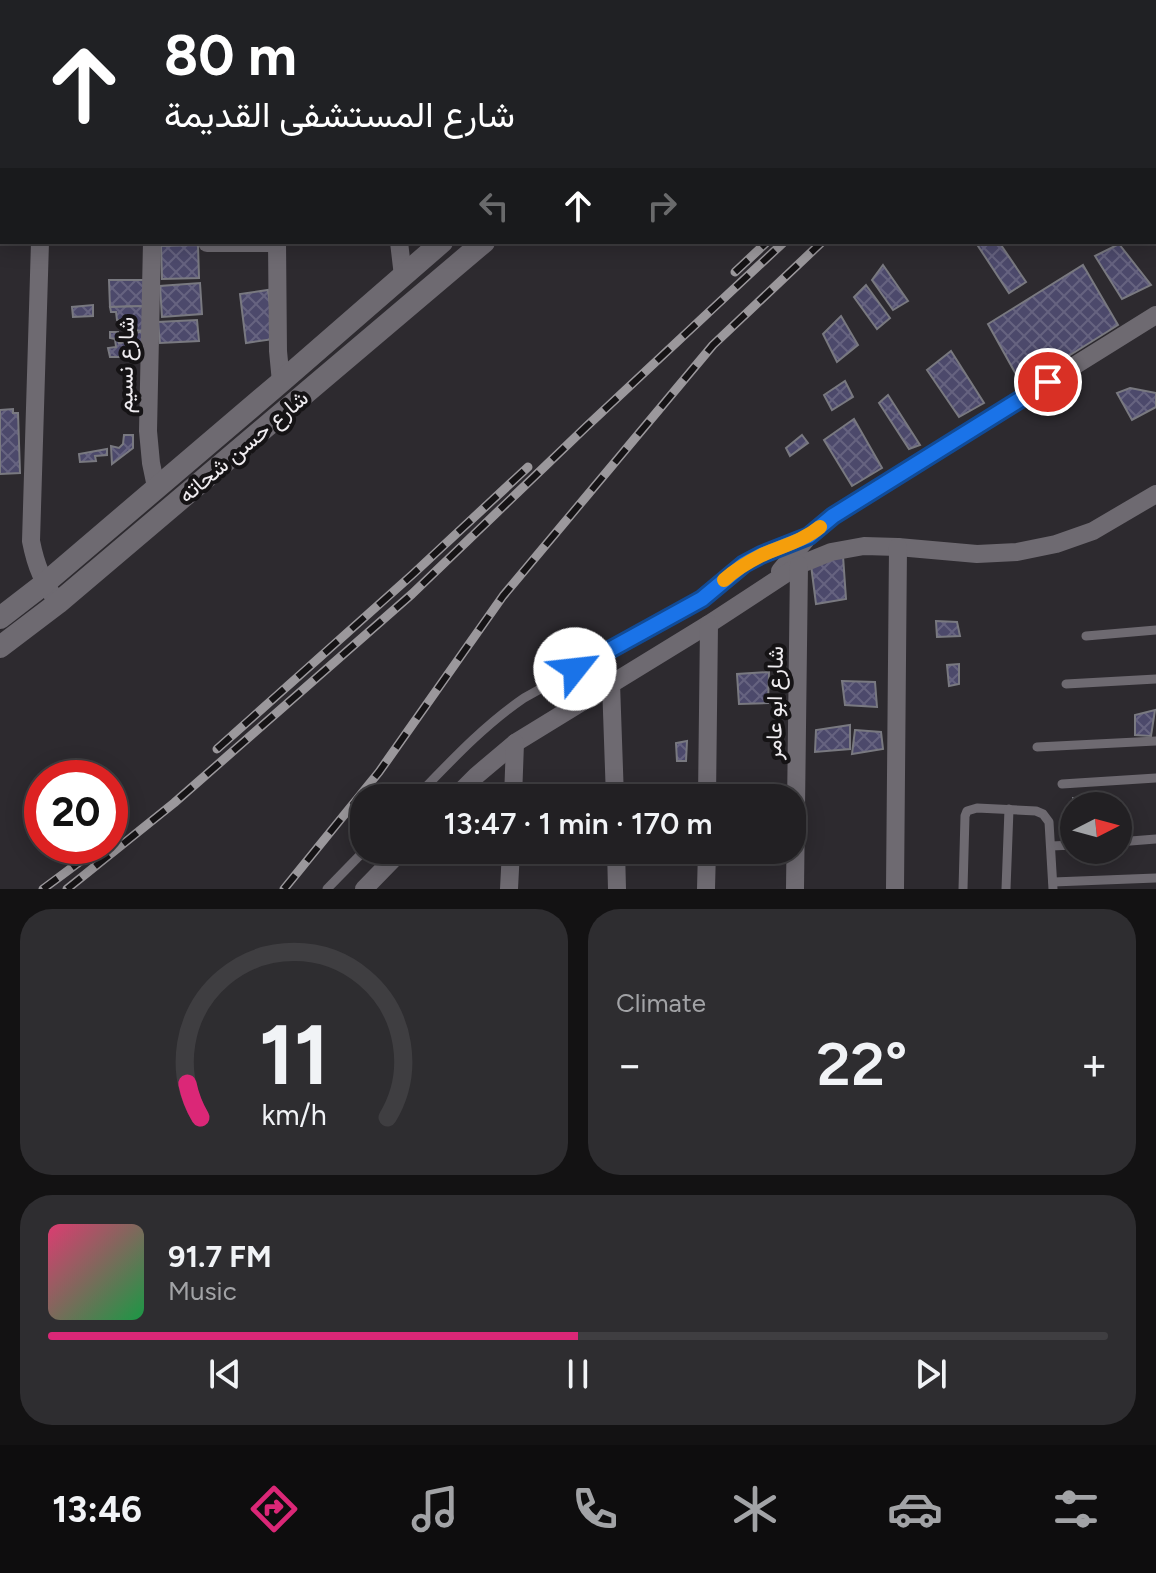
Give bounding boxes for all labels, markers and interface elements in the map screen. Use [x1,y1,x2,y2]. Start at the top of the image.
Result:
text: 80 m [164,22,297,89]
icon: ahead [32,32,136,136]
text: شارع المستشفى القديمة [164,93,515,136]
icon: left [472,184,516,228]
icon: ahead [556,184,600,228]
icon: right [640,184,684,228]
street label: شارع نسيم [111,317,141,413]
pin [1014,348,1082,416]
icon: arrive [1026,360,1070,404]
street label: شارع حسن شحاته [173,384,314,509]
position arrow [533,627,617,711]
street label: شارع ابو عامر [760,646,790,761]
speed limit sign: 20 [24,760,128,864]
north arrow [1060,792,1132,864]
map controls [1060,792,1132,864]
text: 13:47 · 1 min · 170 m [444,805,712,842]
text: Climate [616,987,706,1019]
text: 11 [259,1005,329,1105]
text: 22° [817,1028,907,1100]
text: − [616,1038,643,1091]
text: + [1081,1038,1108,1091]
text: km/h [261,1098,327,1132]
text: 91.7 FM [168,1238,272,1275]
text: Music [168,1275,237,1307]
icon: previous [203,1352,247,1396]
icon: pause [556,1352,600,1396]
icon: next [909,1352,953,1396]
icon: directions [246,1481,302,1537]
icon: music [407,1481,463,1537]
icon: phone [567,1481,623,1537]
icon: climate [727,1481,783,1537]
icon: car [887,1481,943,1537]
icon: filters [1048,1481,1104,1537]
text: 13:46 [52,1488,142,1531]

